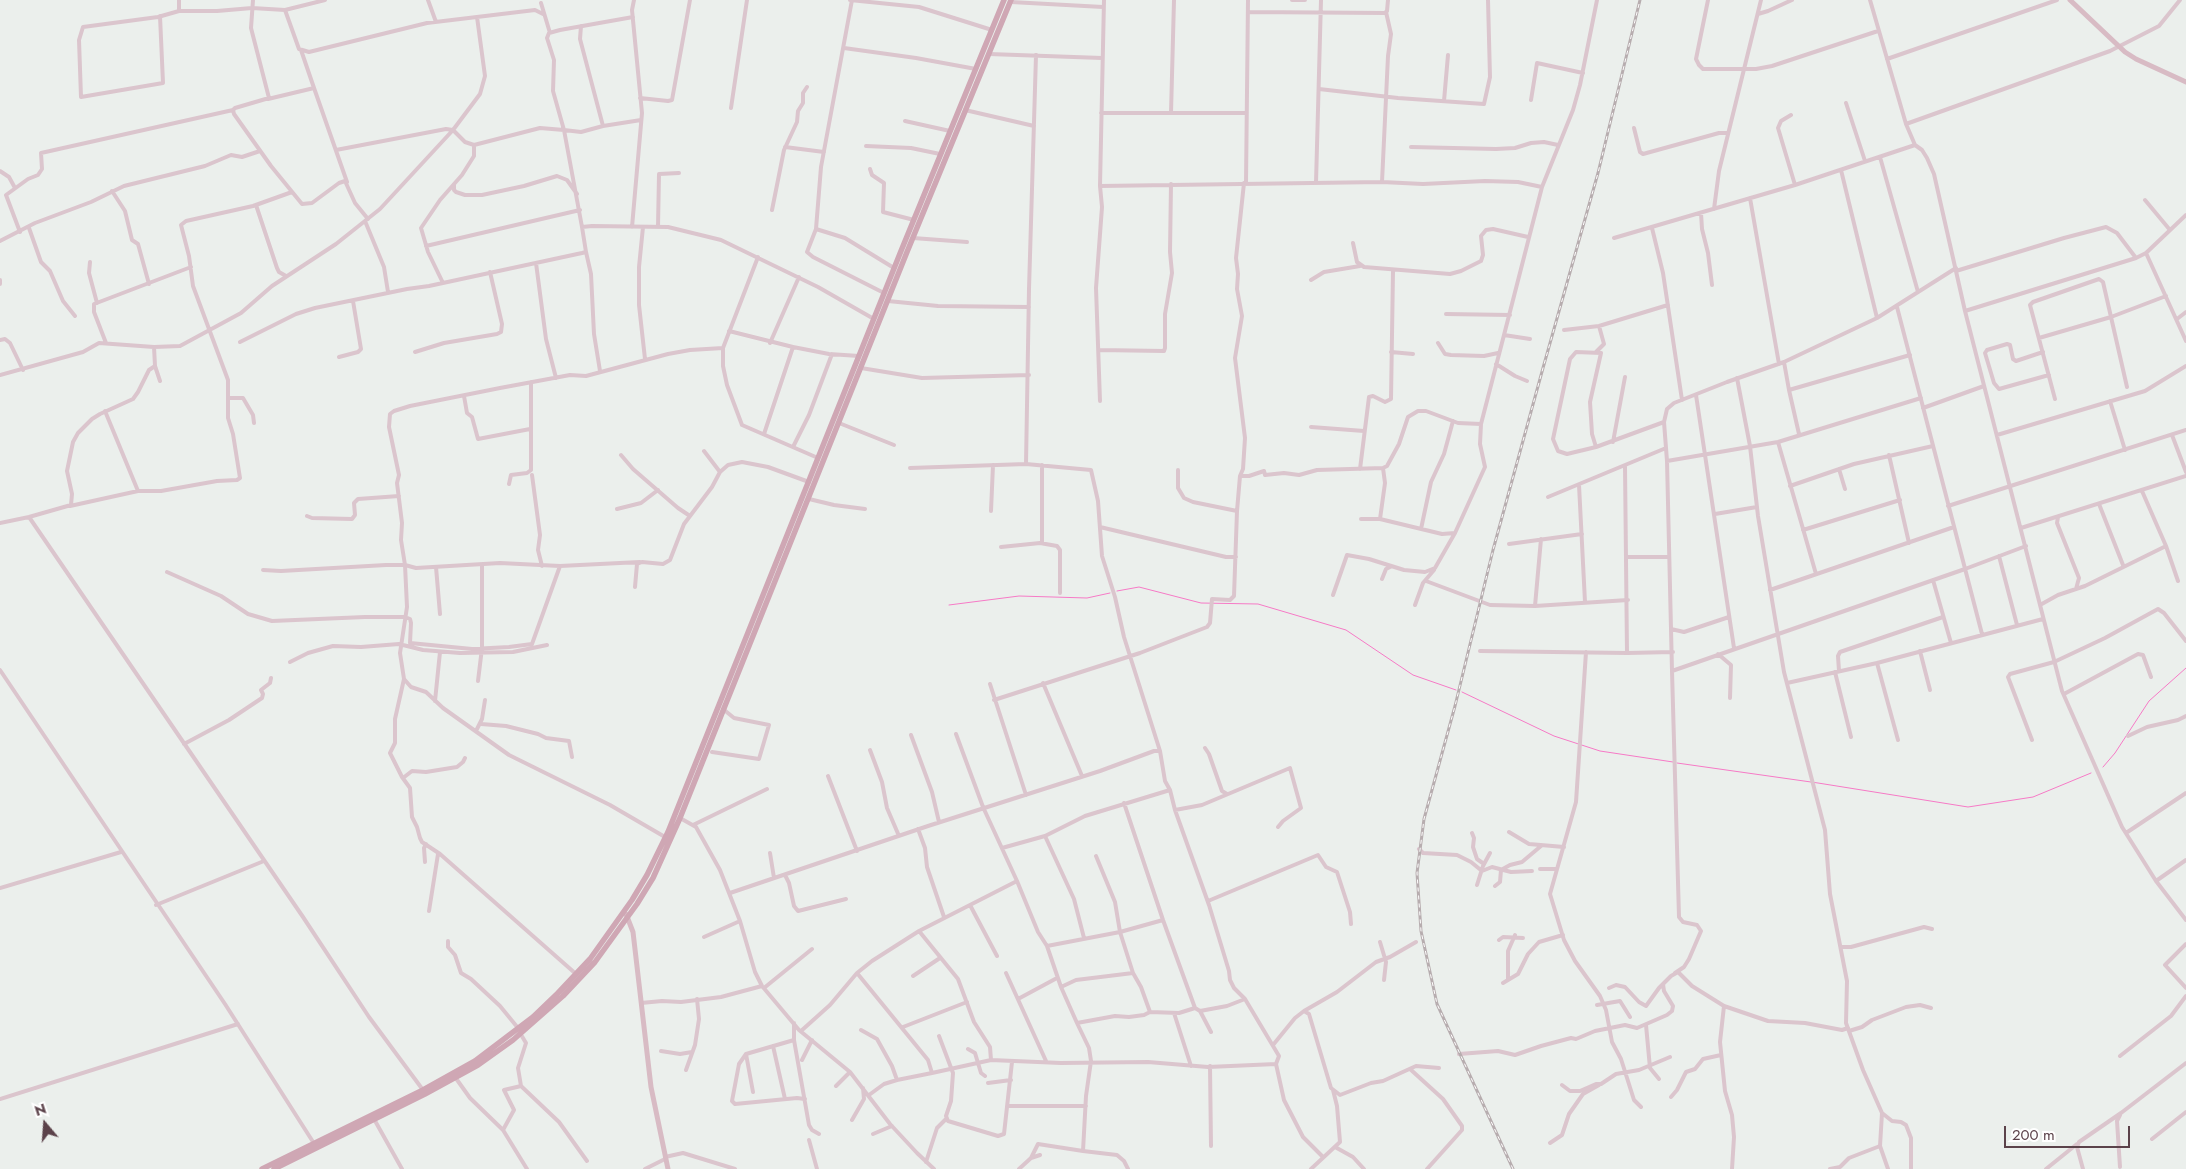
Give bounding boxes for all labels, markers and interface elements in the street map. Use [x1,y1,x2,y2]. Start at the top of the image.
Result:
north arrow [20,1099,70,1149]
text: N [32,1099,49,1121]
scale bar [2006,1116,2132,1148]
text: 200 m [2012,1124,2055,1146]

